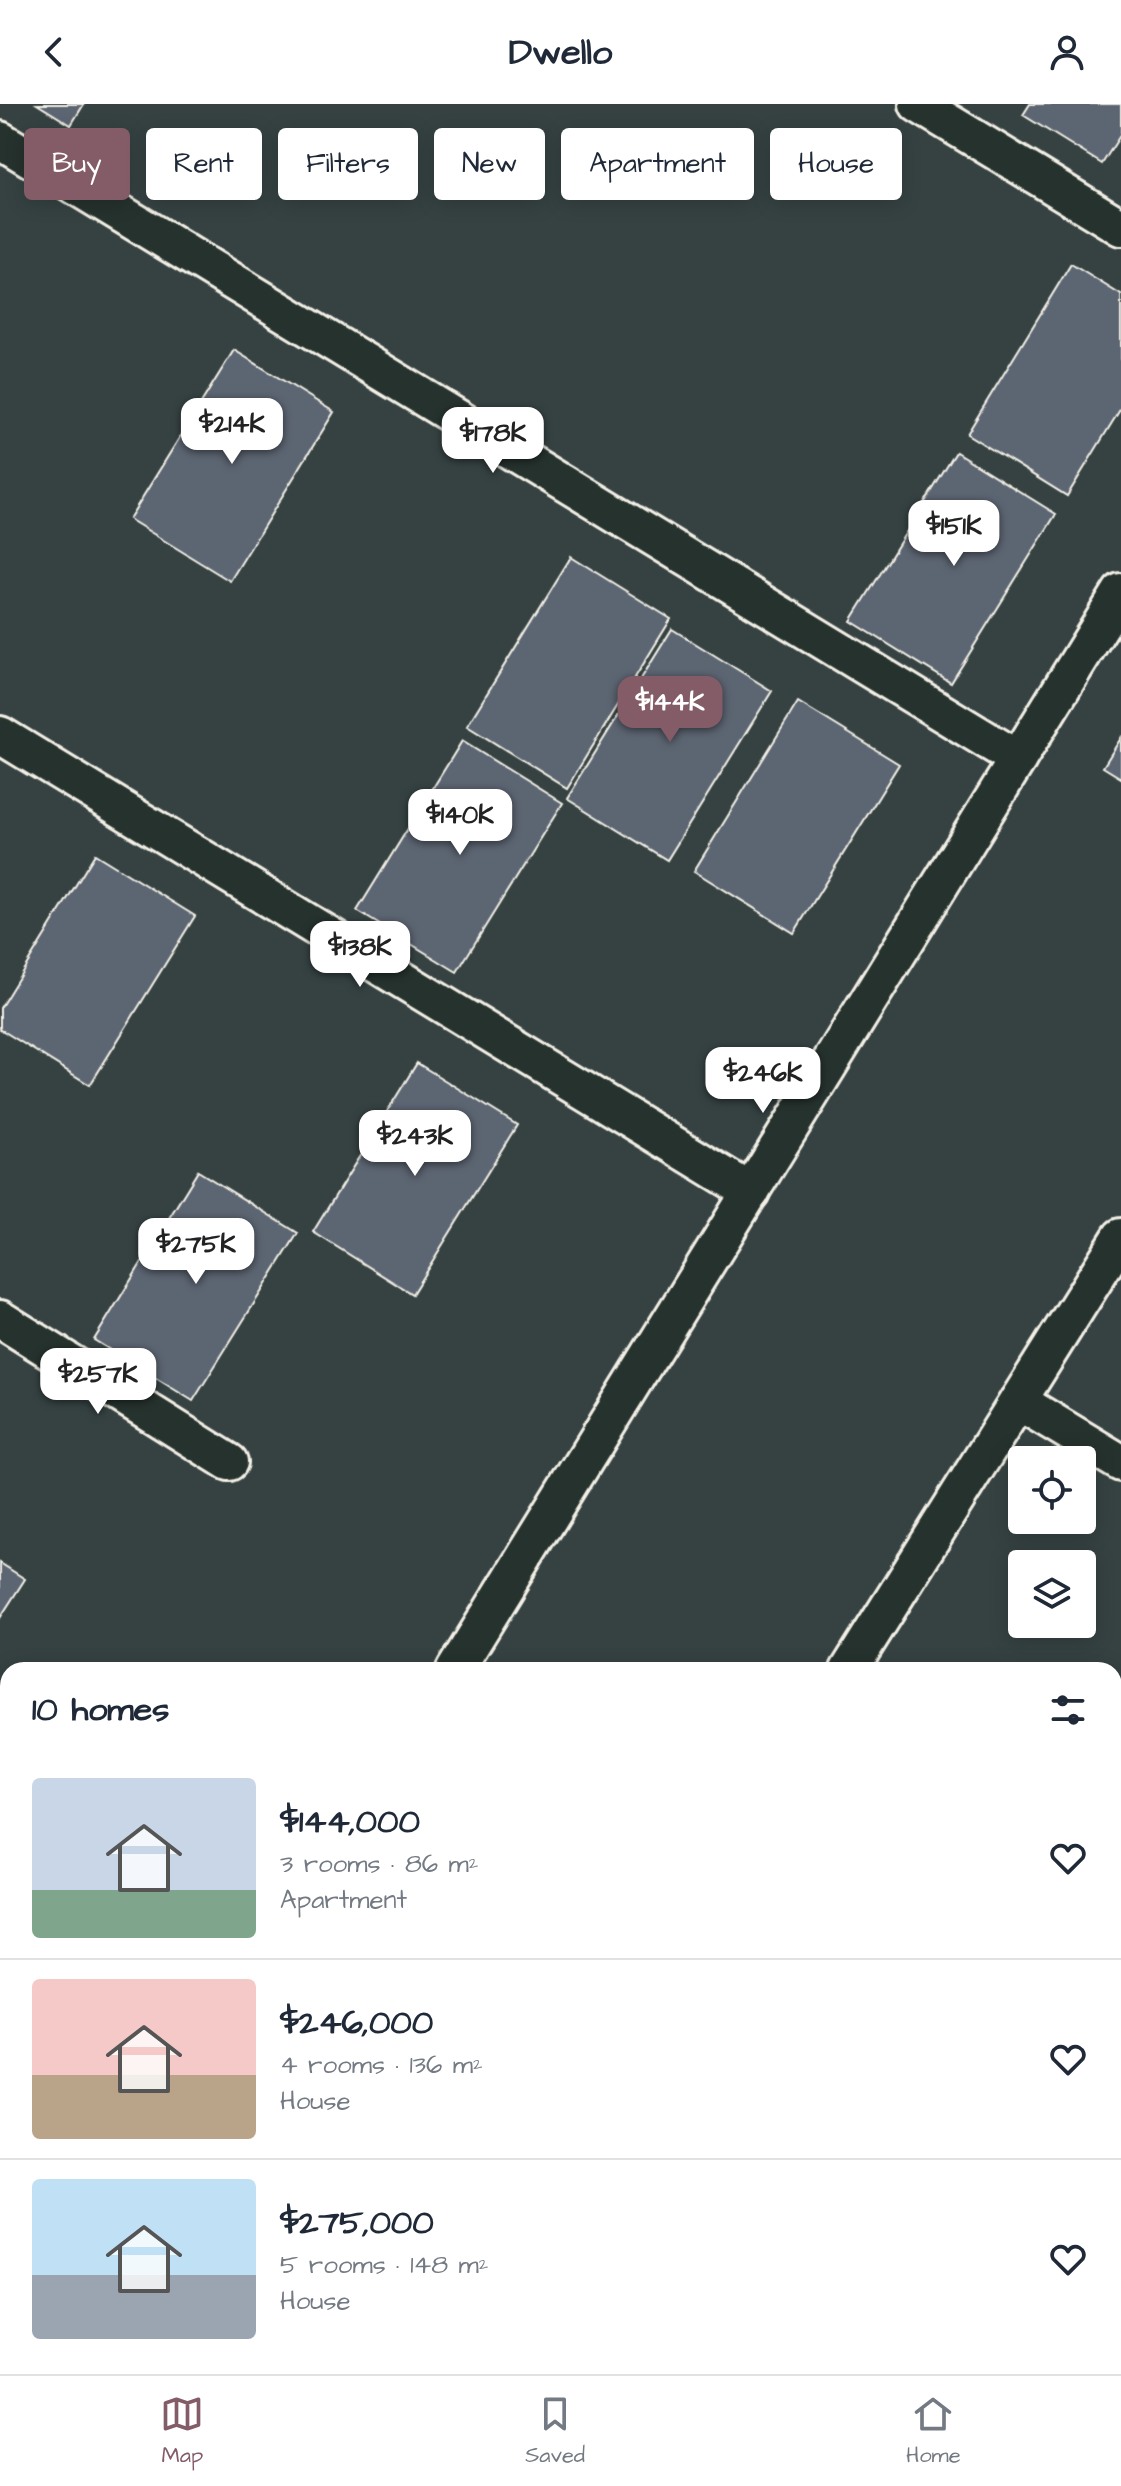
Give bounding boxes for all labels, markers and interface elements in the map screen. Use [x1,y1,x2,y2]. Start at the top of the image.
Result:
text: Dwello [509,27,612,78]
icon: back [32,30,76,74]
icon: person [1045,30,1089,74]
chip: Buy [24,128,130,200]
chip: Rent [146,128,262,200]
chip: Filters [278,128,418,200]
chip: New [434,128,545,200]
chip: Apartment [561,128,754,200]
chip: House [770,128,902,200]
pin: $214K [176,398,288,466]
text: $214K [199,406,265,442]
pin: $178K [437,407,549,475]
text: $178K [460,415,526,451]
pin: $151K [898,500,1010,568]
text: $151K [926,508,982,544]
pin: $144K [614,676,726,744]
text: $144K [636,684,704,720]
pin: $140K [404,789,516,857]
text: $140K [426,797,494,833]
pin: $138K [304,921,416,989]
text: $138K [328,929,392,965]
pin: $246K [707,1047,819,1115]
text: $246K [723,1055,803,1091]
pin: $243K [359,1110,471,1178]
text: $243K [377,1118,453,1154]
pin: $275K [140,1218,252,1286]
text: $275K [156,1226,236,1262]
pin: $257K [42,1348,154,1416]
text: $257K [58,1356,138,1392]
map controls [1008,1446,1096,1638]
button: locate [1008,1446,1096,1534]
button: layers [1008,1550,1096,1638]
text: 10 homes [32,1686,169,1734]
icon: filters [1046,1688,1090,1732]
text: $144,000 [280,1798,420,1846]
icon: home [96,1810,192,1906]
icon: heart [1046,1836,1090,1880]
text: 3 rooms · 86 m² [280,1846,479,1882]
text: Apartment [280,1882,407,1918]
text: $246,000 [280,1999,433,2047]
icon: home [96,2011,192,2107]
icon: heart [1046,2037,1090,2081]
text: 4 rooms · 136 m² [280,2047,483,2083]
text: House [280,2083,351,2119]
text: $275,000 [280,2199,434,2247]
icon: home [96,2211,192,2307]
icon: heart [1046,2237,1090,2281]
text: 5 rooms · 148 m² [280,2247,488,2283]
text: House [280,2283,351,2319]
tab: Map [160,2392,204,2471]
tab: Saved [525,2392,585,2471]
tab: Home [906,2392,961,2471]

